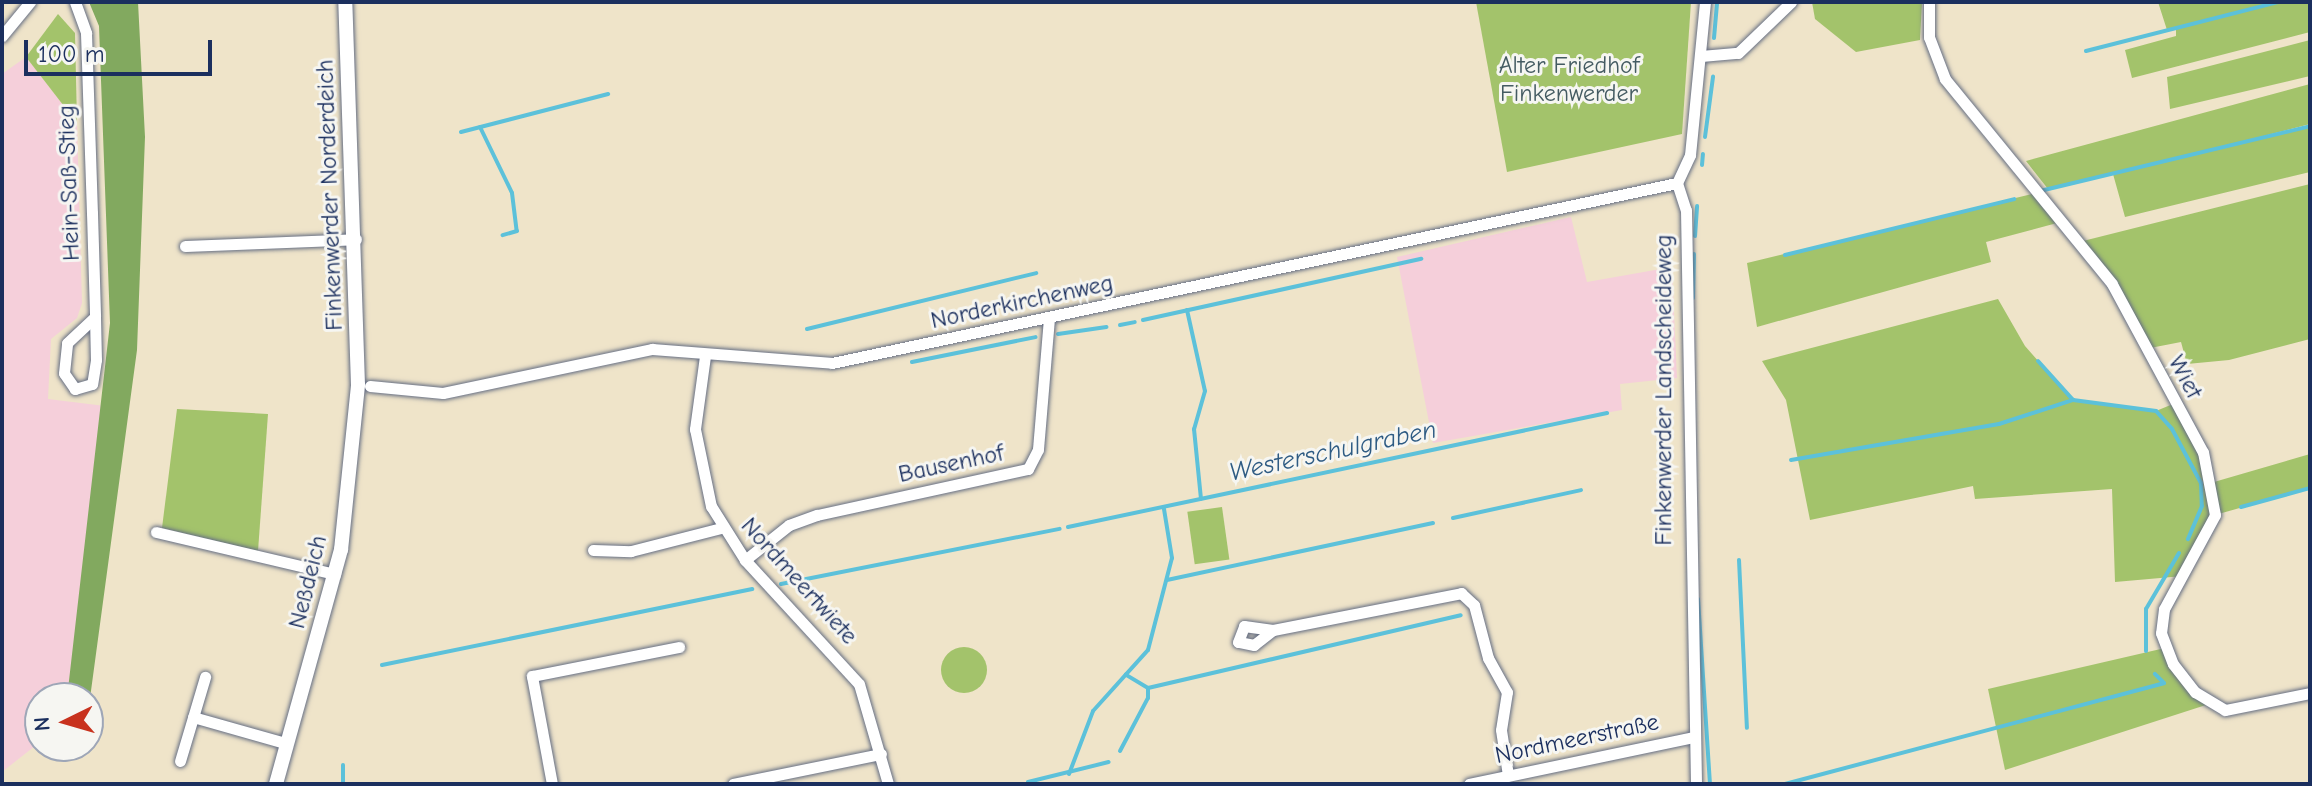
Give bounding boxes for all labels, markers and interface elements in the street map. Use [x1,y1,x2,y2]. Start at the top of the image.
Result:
scale bar [28,24,216,74]
text: 100 m [38,40,105,68]
park label: Alter Friedhof Finkenwerder [1499,52,1639,108]
street label: Finkenwerder Norderdeich [311,59,349,331]
street label: Hein-Saß-Stieg [52,105,86,261]
street label: Finkenwerder Landscheideweg [1650,234,1678,546]
street label: Norderkirchenweg [928,269,1116,335]
street label: Wiet [2162,350,2208,404]
water label: Westerschulgraben [1226,415,1440,489]
street label: Bausenhof [896,439,1006,489]
street label: Nordmeertwiete [735,512,863,650]
street label: Neßdeich [283,532,333,632]
north arrow [24,682,104,762]
street label: Nordmeerstraße [1493,708,1661,770]
text: N [29,716,56,732]

